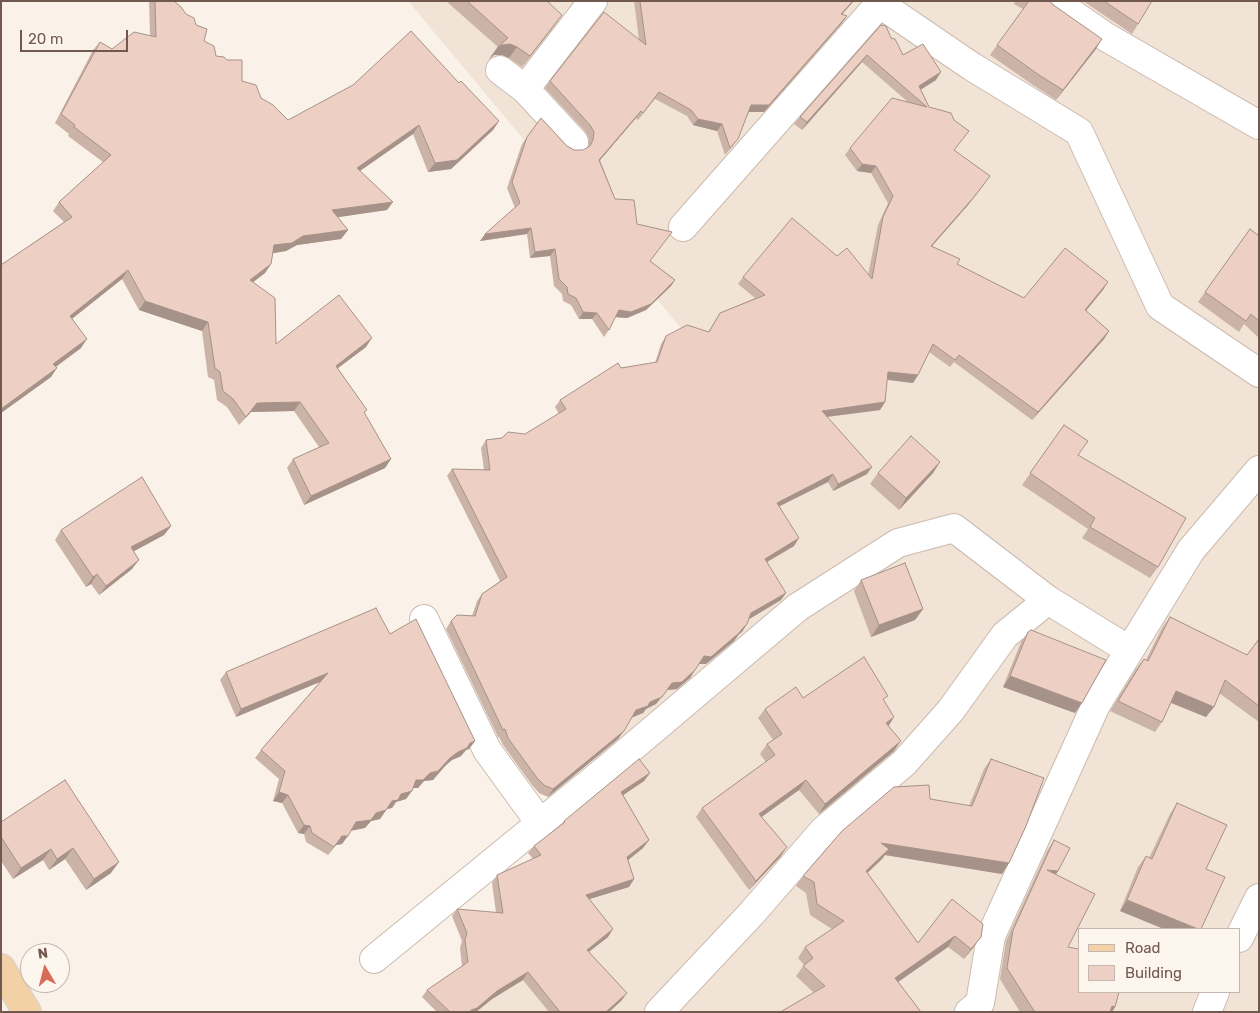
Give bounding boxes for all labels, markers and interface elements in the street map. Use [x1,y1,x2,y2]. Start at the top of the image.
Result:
scale bar [22,20,130,52]
text: 20 m [28,30,63,48]
legend [1078,928,1240,993]
text: Road [1125,939,1161,957]
north arrow [20,943,70,993]
text: N [37,945,49,963]
text: Building [1125,964,1182,982]

